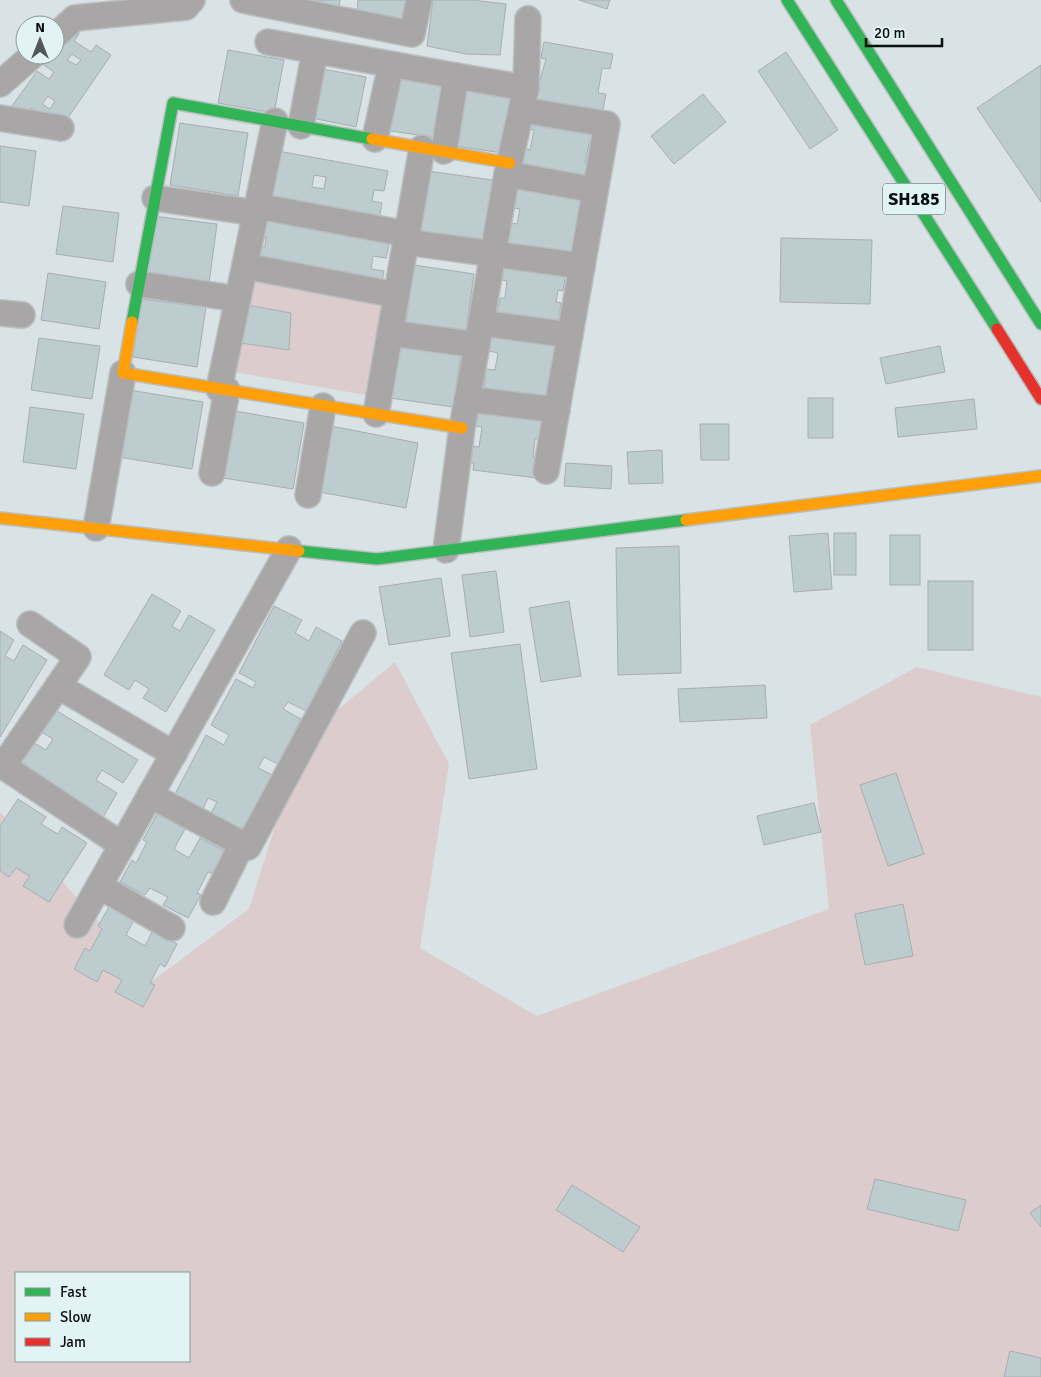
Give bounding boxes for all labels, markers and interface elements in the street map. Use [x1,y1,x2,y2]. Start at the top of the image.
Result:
north arrow [15,15,65,65]
scale bar [866,15,942,47]
text: N [35,19,45,36]
text: 20 m [874,24,905,42]
road number: SH185 [883,183,945,214]
legend [15,1272,190,1362]
text: Fast [60,1283,87,1301]
text: Slow [60,1308,91,1326]
text: Jam [60,1333,86,1351]

